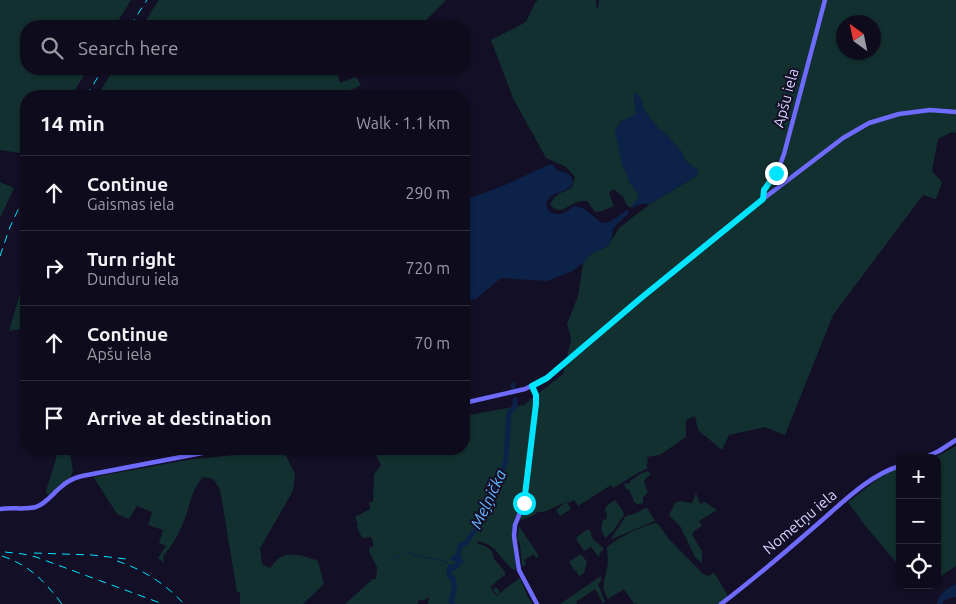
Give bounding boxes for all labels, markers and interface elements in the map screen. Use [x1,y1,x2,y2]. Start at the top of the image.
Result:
north arrow [836,15,881,60]
search box [20,20,470,75]
icon: search [38,34,66,62]
text: Search here [78,37,178,59]
street label: Apšu iela [769,66,802,129]
text: 14 min [40,111,105,135]
text: Walk · 1.1 km [356,114,450,132]
route end [765,162,788,185]
text: Continue [87,173,168,195]
icon: ahead [40,179,68,207]
text: 290 m [405,184,450,202]
text: Gaismas iela [87,195,174,213]
text: Turn right [87,248,175,270]
icon: right [40,254,68,282]
text: 720 m [405,259,450,277]
text: Dunduru iela [87,270,179,288]
text: Continue [87,323,168,345]
icon: ahead [40,329,68,357]
text: 70 m [414,334,450,352]
text: Apšu iela [87,345,152,363]
icon: arrive [40,404,68,432]
text: Arrive at destination [87,407,272,429]
map controls [896,454,941,589]
button: + [896,454,941,499]
water label: Meļņička [467,466,510,531]
street label: Nometņu iela [759,486,840,557]
route start [513,492,536,515]
button: − [896,499,941,544]
button: locate [896,544,941,589]

